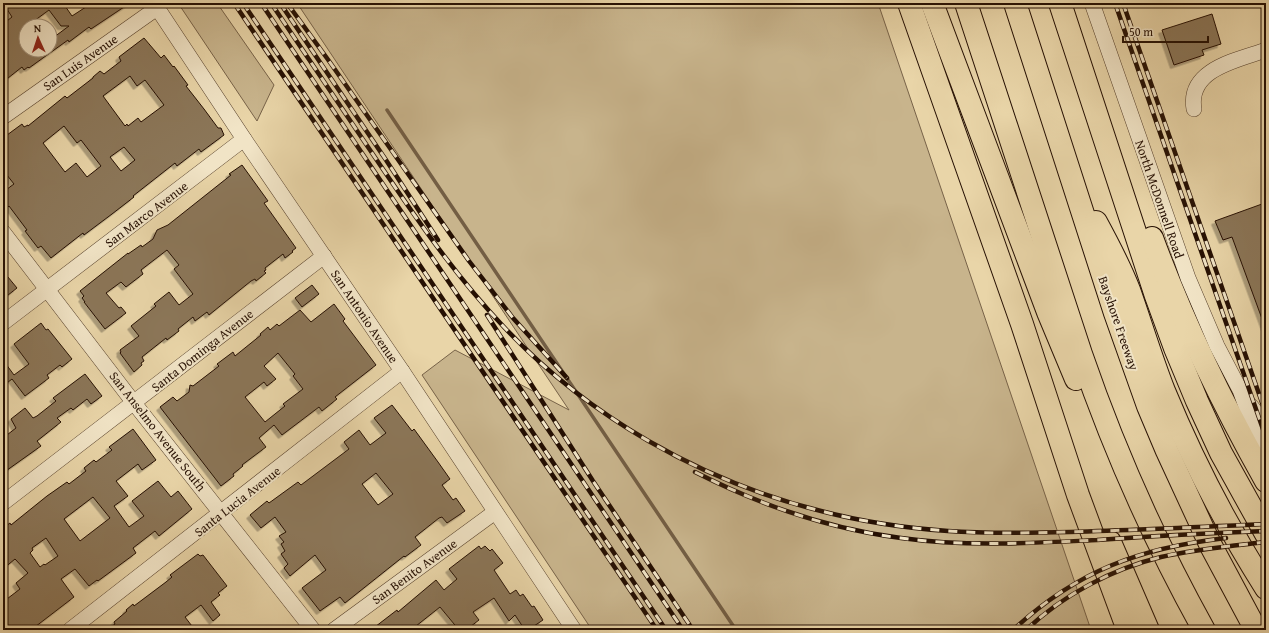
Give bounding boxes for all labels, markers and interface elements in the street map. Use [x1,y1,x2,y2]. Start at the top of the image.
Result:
north arrow [18,18,58,58]
scale bar [1123,18,1208,44]
text: N [33,20,42,36]
text: 50 m [1129,23,1153,40]
street label: San Luis Avenue [39,29,122,95]
street label: North McDonnell Road [1130,137,1189,261]
street label: San Marco Avenue [101,177,192,252]
street label: San Antonio Avenue [326,266,403,367]
street label: Bayshore Freeway [1094,273,1144,373]
street label: Santa Dominga Avenue [147,304,257,396]
street label: San Anselmo Avenue South [105,367,211,496]
street label: Santa Lucia Avenue [190,462,285,541]
street label: San Benito Avenue [368,534,461,609]

